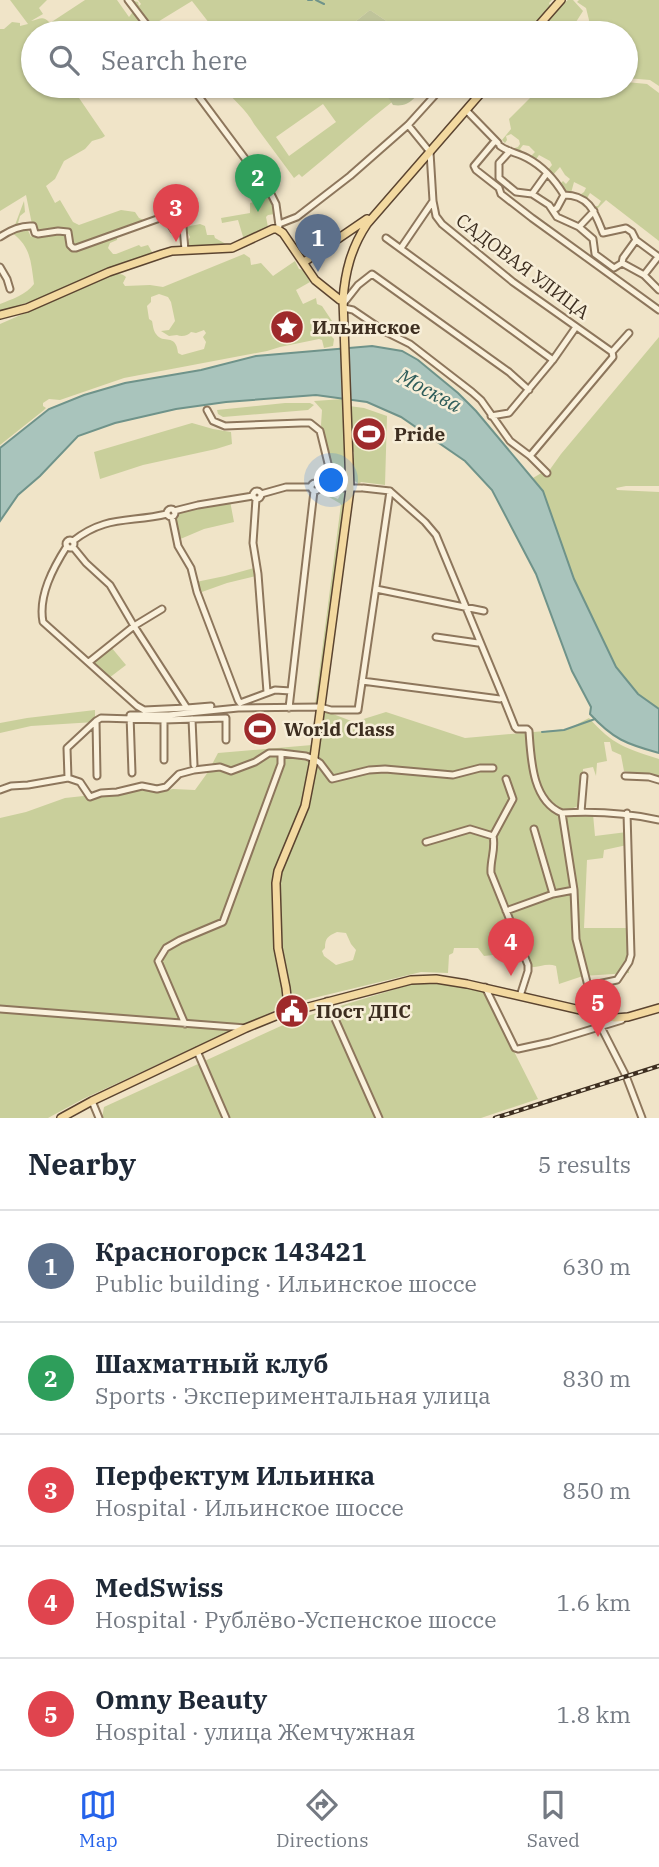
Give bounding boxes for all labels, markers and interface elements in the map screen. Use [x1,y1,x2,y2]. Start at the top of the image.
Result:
search box [21,21,638,98]
icon: search [45,41,83,79]
text: Search here [101,43,247,77]
pin: 2 [235,154,281,212]
pin: 3 [153,184,199,242]
street label: САДОВАЯ УЛИЦА [451,208,595,324]
pin: 1 [295,214,341,272]
place icon: Ильинское [268,308,306,346]
place label: Ильинское [312,315,421,339]
water label: Москва [392,361,467,419]
sports icon: Pride [350,415,388,453]
place label: Pride [394,422,445,446]
your location [314,463,348,497]
sports icon: World Class [241,710,279,748]
place label: World Class [284,717,395,741]
pin: 4 [488,918,534,976]
pin: 5 [575,979,621,1037]
public building icon: Пост ДПС [273,992,311,1030]
place label: Пост ДПС [316,999,411,1023]
text: Nearby [28,1144,136,1183]
text: 5 results [538,1149,631,1179]
text: Красногорск 143421 [95,1234,367,1268]
text: 1 [44,1251,58,1281]
text: 630 m [562,1251,631,1281]
text: Public building · Ильинское шоссе [95,1268,477,1298]
text: Шахматный клуб [95,1346,328,1380]
text: 2 [44,1363,58,1393]
text: 830 m [562,1363,631,1393]
text: Sports · Экспериментальная улица [95,1380,491,1410]
text: Перфектум Ильинка [95,1458,375,1492]
text: 3 [44,1475,58,1505]
text: 850 m [562,1475,631,1505]
text: Hospital · Ильинское шоссе [95,1492,404,1522]
text: MedSwiss [95,1570,223,1604]
text: 4 [44,1587,58,1617]
text: 1.6 km [557,1587,631,1617]
text: Hospital · Рублёво-Успенское шоссе [95,1604,497,1634]
text: Omny Beauty [95,1682,267,1716]
text: 5 [44,1699,58,1729]
text: 1.8 km [557,1699,631,1729]
text: Hospital · улица Жемчужная [95,1716,416,1746]
tab: Map [79,1786,118,1852]
tab: Directions [276,1786,369,1852]
tab: Saved [527,1786,580,1852]

